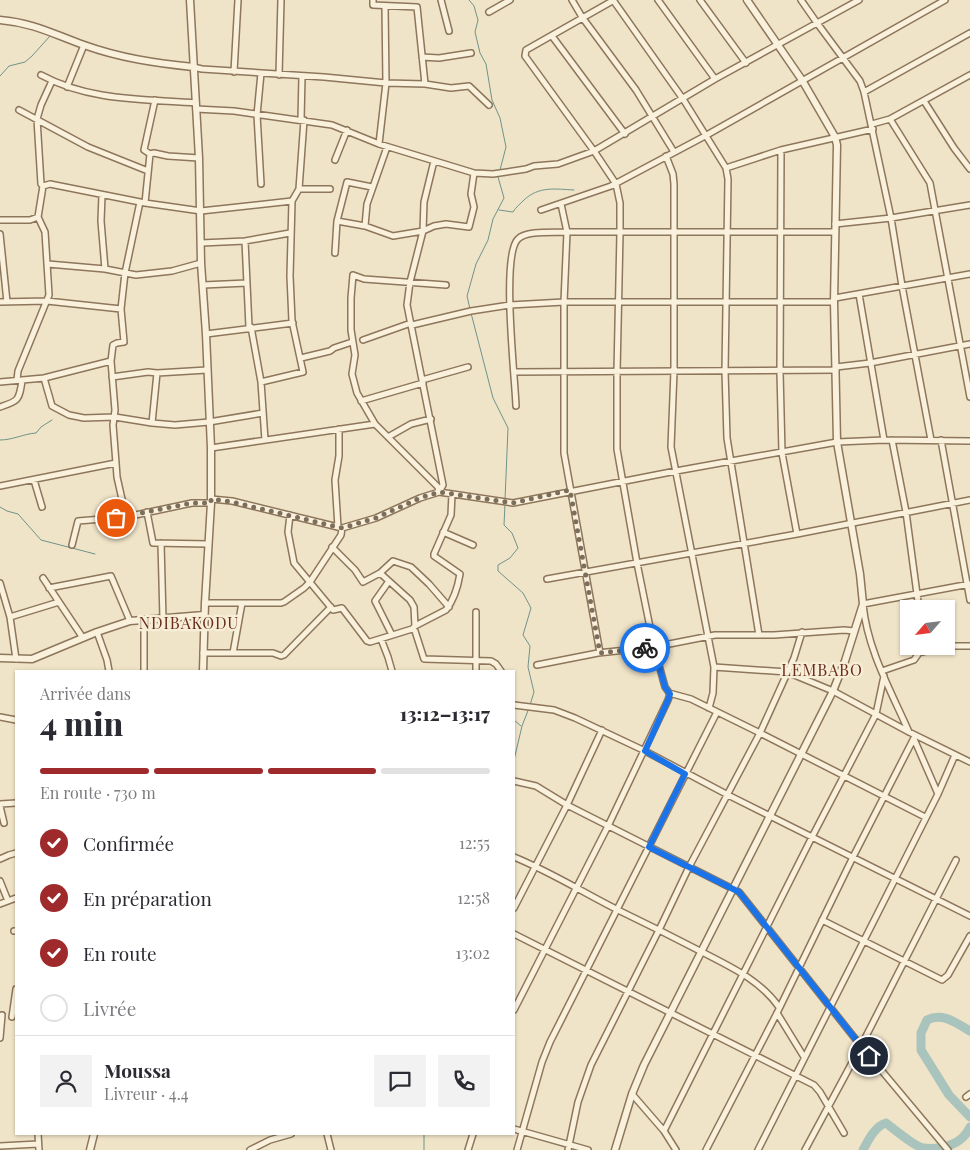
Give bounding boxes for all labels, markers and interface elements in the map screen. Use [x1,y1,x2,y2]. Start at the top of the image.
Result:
pin [95,497,137,539]
icon: bag [102,504,130,532]
north arrow [900,600,955,655]
map controls [900,600,955,655]
district label: NDIBAKODU [139,612,239,633]
courier [620,623,670,673]
icon: bike [631,634,659,662]
district label: LEMBABO [781,659,863,680]
text: Arrivée dans [40,683,131,704]
text: 13:12–13:17 [400,700,490,726]
text: 4 min [40,701,123,744]
text: En route · 730 m [40,782,156,803]
icon: check [40,829,68,857]
text: Confirmée [83,830,174,856]
text: 12:55 [459,832,490,853]
icon: check [40,884,68,912]
text: En préparation [83,885,212,911]
text: 12:58 [457,887,490,908]
icon: check [40,939,68,967]
text: En route [83,940,157,966]
text: 13:02 [456,942,490,963]
text: Livrée [83,995,136,1021]
pin [848,1035,890,1077]
icon: home [855,1042,883,1070]
button: person [40,1055,92,1107]
button: chat [374,1055,426,1107]
button: phone [438,1055,490,1107]
text: Moussa [104,1057,171,1083]
text: Livreur · 4.4 [104,1083,189,1104]

